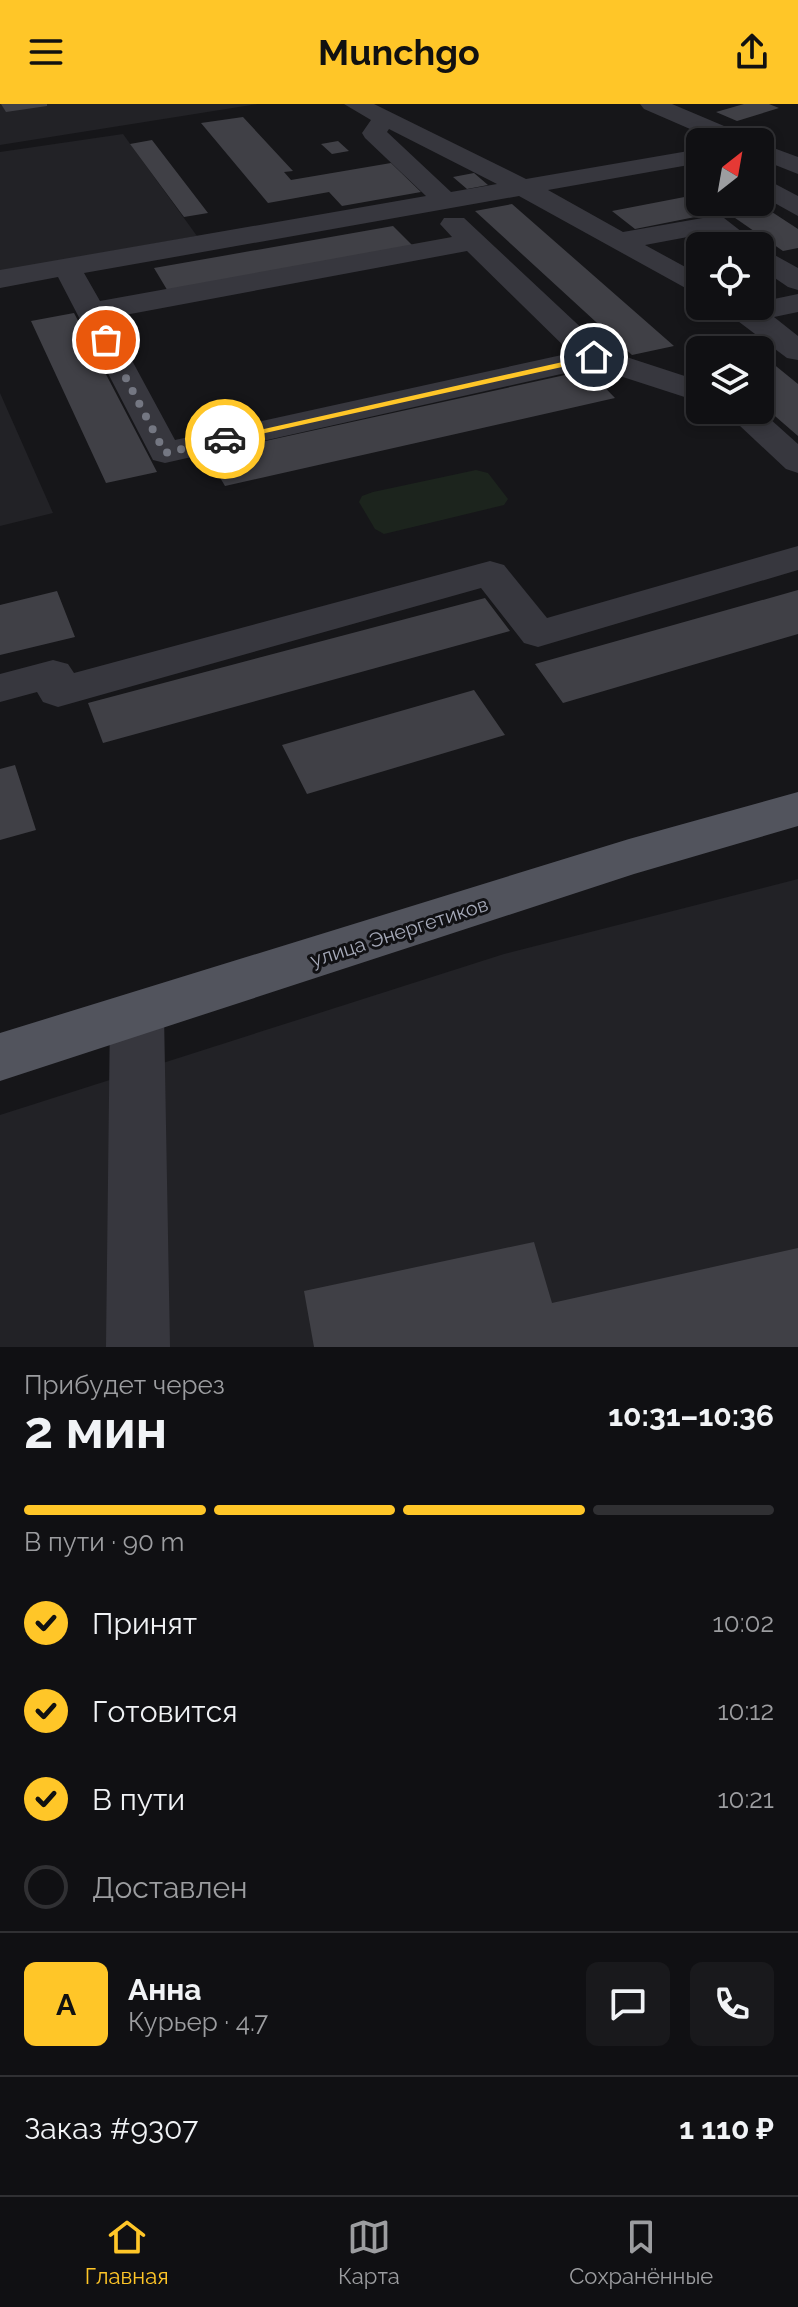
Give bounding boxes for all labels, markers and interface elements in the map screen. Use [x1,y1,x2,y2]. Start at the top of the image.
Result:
icon: menu [24,30,68,74]
icon: share [730,30,774,74]
text: Munchgo [318,31,480,73]
north arrow [686,128,774,216]
map controls [686,128,774,424]
button: locate [686,232,774,320]
pin [72,306,140,374]
icon: bag [84,318,128,362]
pin [560,323,628,391]
icon: home [572,335,616,379]
button: layers [686,336,774,424]
courier [185,399,265,479]
icon: car [203,417,247,461]
street label: улица Энергетиков [307,892,491,972]
text: Прибудет через [24,1370,225,1400]
text: 10:31–10:36 [608,1398,774,1433]
text: 2 мин [24,1399,167,1460]
text: В пути · 90 m [24,1527,185,1557]
icon: check [24,1601,68,1645]
text: Принят [92,1606,197,1641]
text: 10:02 [713,1608,774,1638]
icon: check [24,1689,68,1733]
text: Готовится [92,1694,238,1729]
text: 10:12 [717,1696,774,1726]
icon: check [24,1777,68,1821]
text: В пути [92,1782,185,1817]
text: 10:21 [717,1784,774,1814]
text: Доставлен [92,1870,248,1905]
button: chat [586,1962,670,2046]
button: phone [690,1962,774,2046]
text: Анна [128,1972,202,2007]
text: А [56,1987,76,2022]
text: Курьер · 4.7 [128,2007,268,2037]
text: Заказ #9307 [24,2111,198,2146]
text: 1 110 ₽ [679,2111,774,2146]
tab: Главная [85,2215,169,2289]
tab: Карта [338,2215,400,2289]
tab: Сохранённые [569,2215,713,2289]

